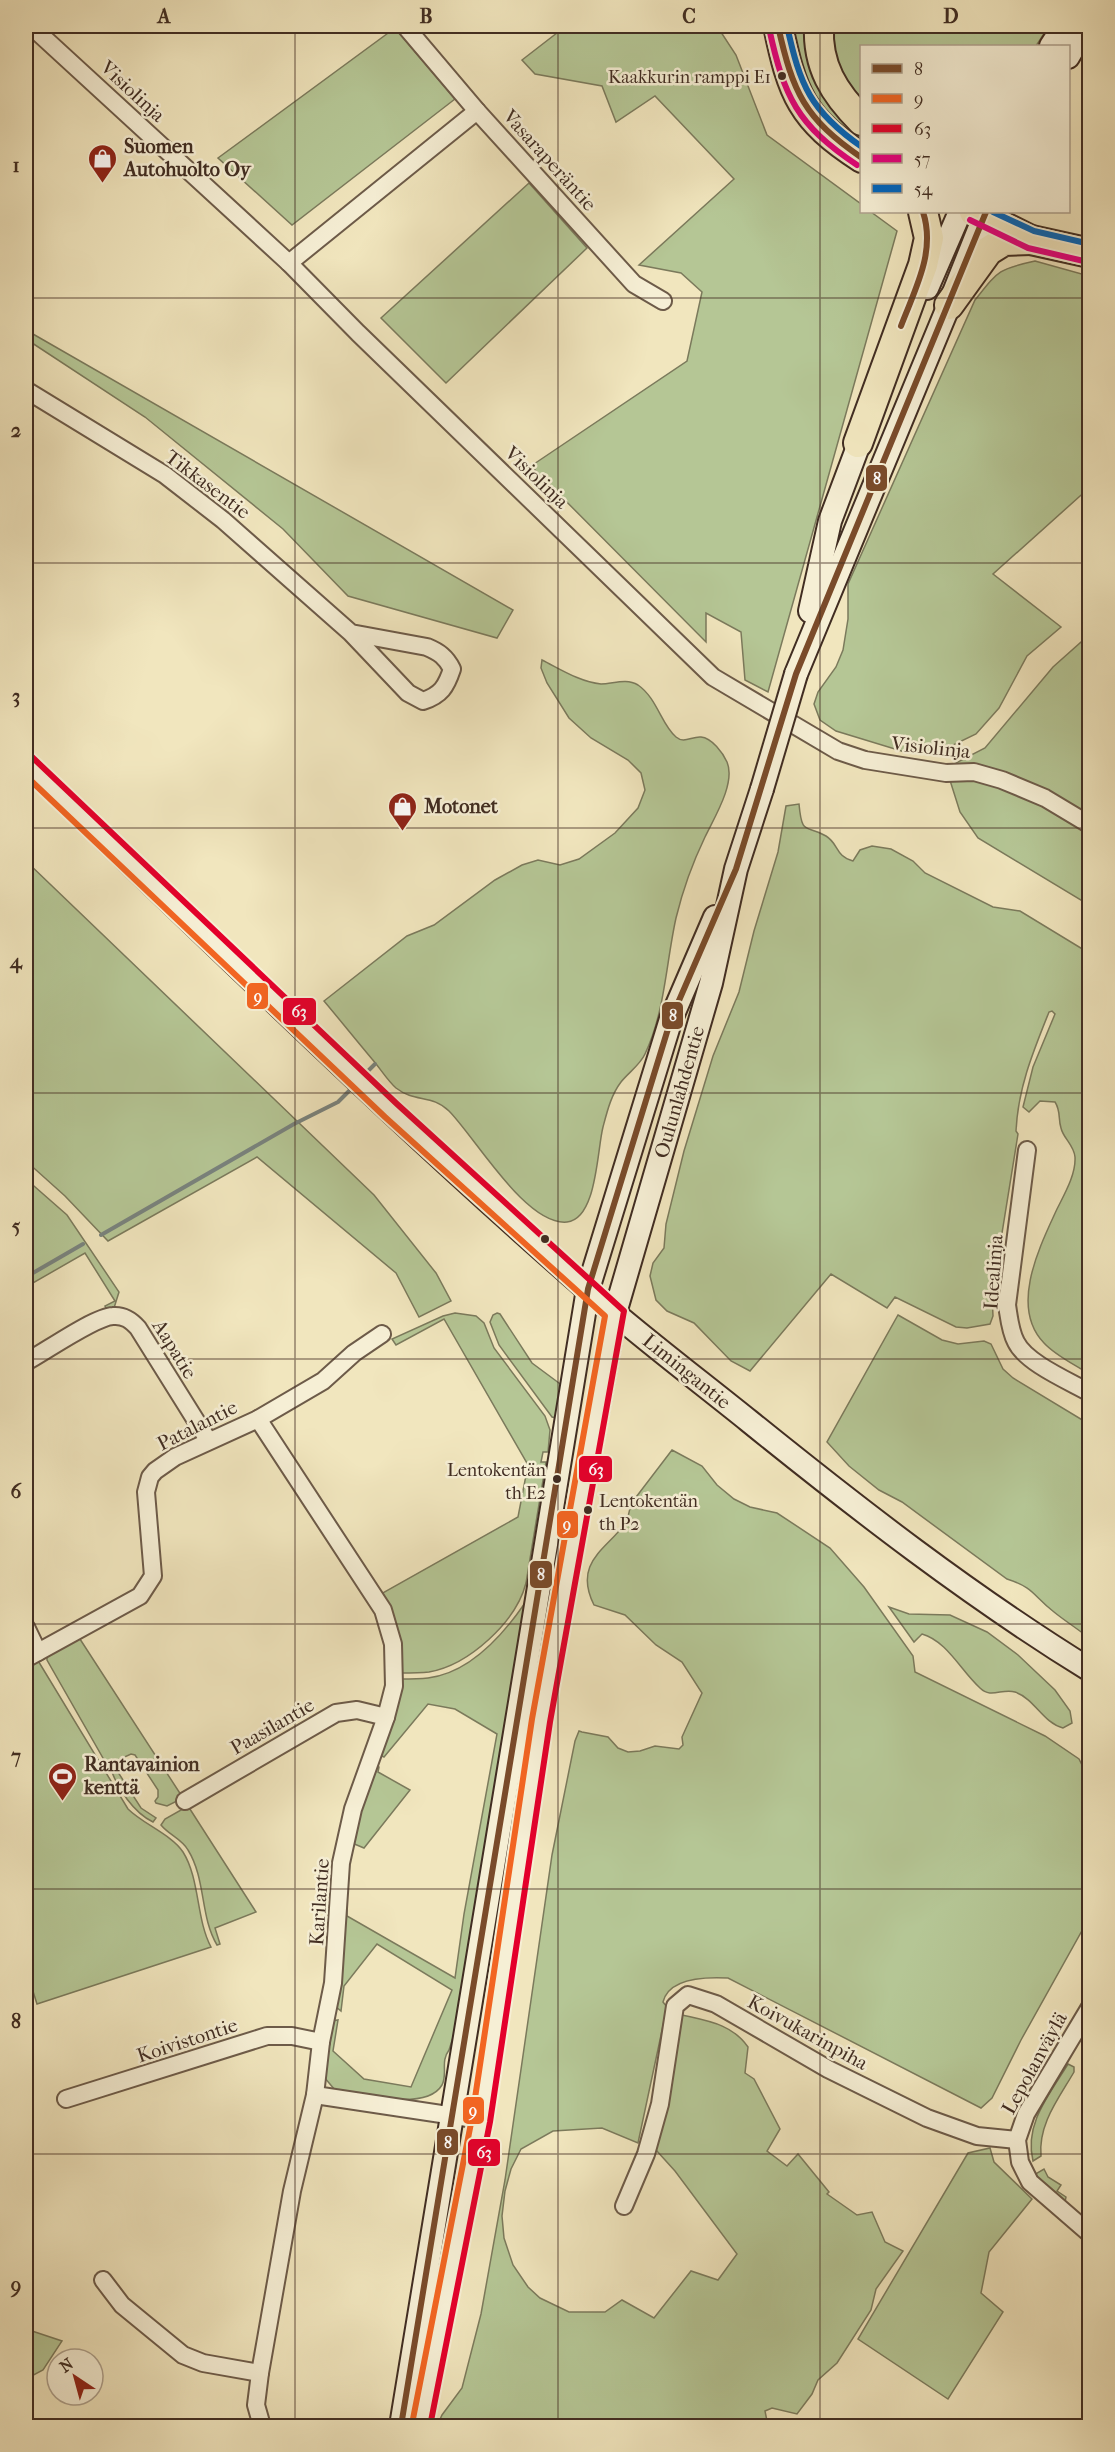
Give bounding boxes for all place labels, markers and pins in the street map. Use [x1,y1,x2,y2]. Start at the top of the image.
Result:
place label: Kaakkurin ramppi E1 [608,67,771,88]
marker: Kaakkurin ramppi E1 [776,70,788,82]
place label: Suomen Autohuolto Oy [122,135,252,181]
shop icon: Suomen Autohuolto Oy [87,142,119,184]
shop icon: Motonet [387,790,419,832]
place label: Motonet [423,795,499,818]
unlabelled marker [539,1233,551,1245]
place label: Lentokentän th E2 [447,1460,547,1504]
marker: Lentokentän th E2 [551,1473,563,1485]
place label: Lentokentän th P2 [599,1491,699,1535]
marker: Lentokentän th P2 [582,1504,594,1516]
place label: Rantavainion kenttä [83,1753,200,1799]
sports icon: Rantavainion kenttä [47,1760,79,1802]

